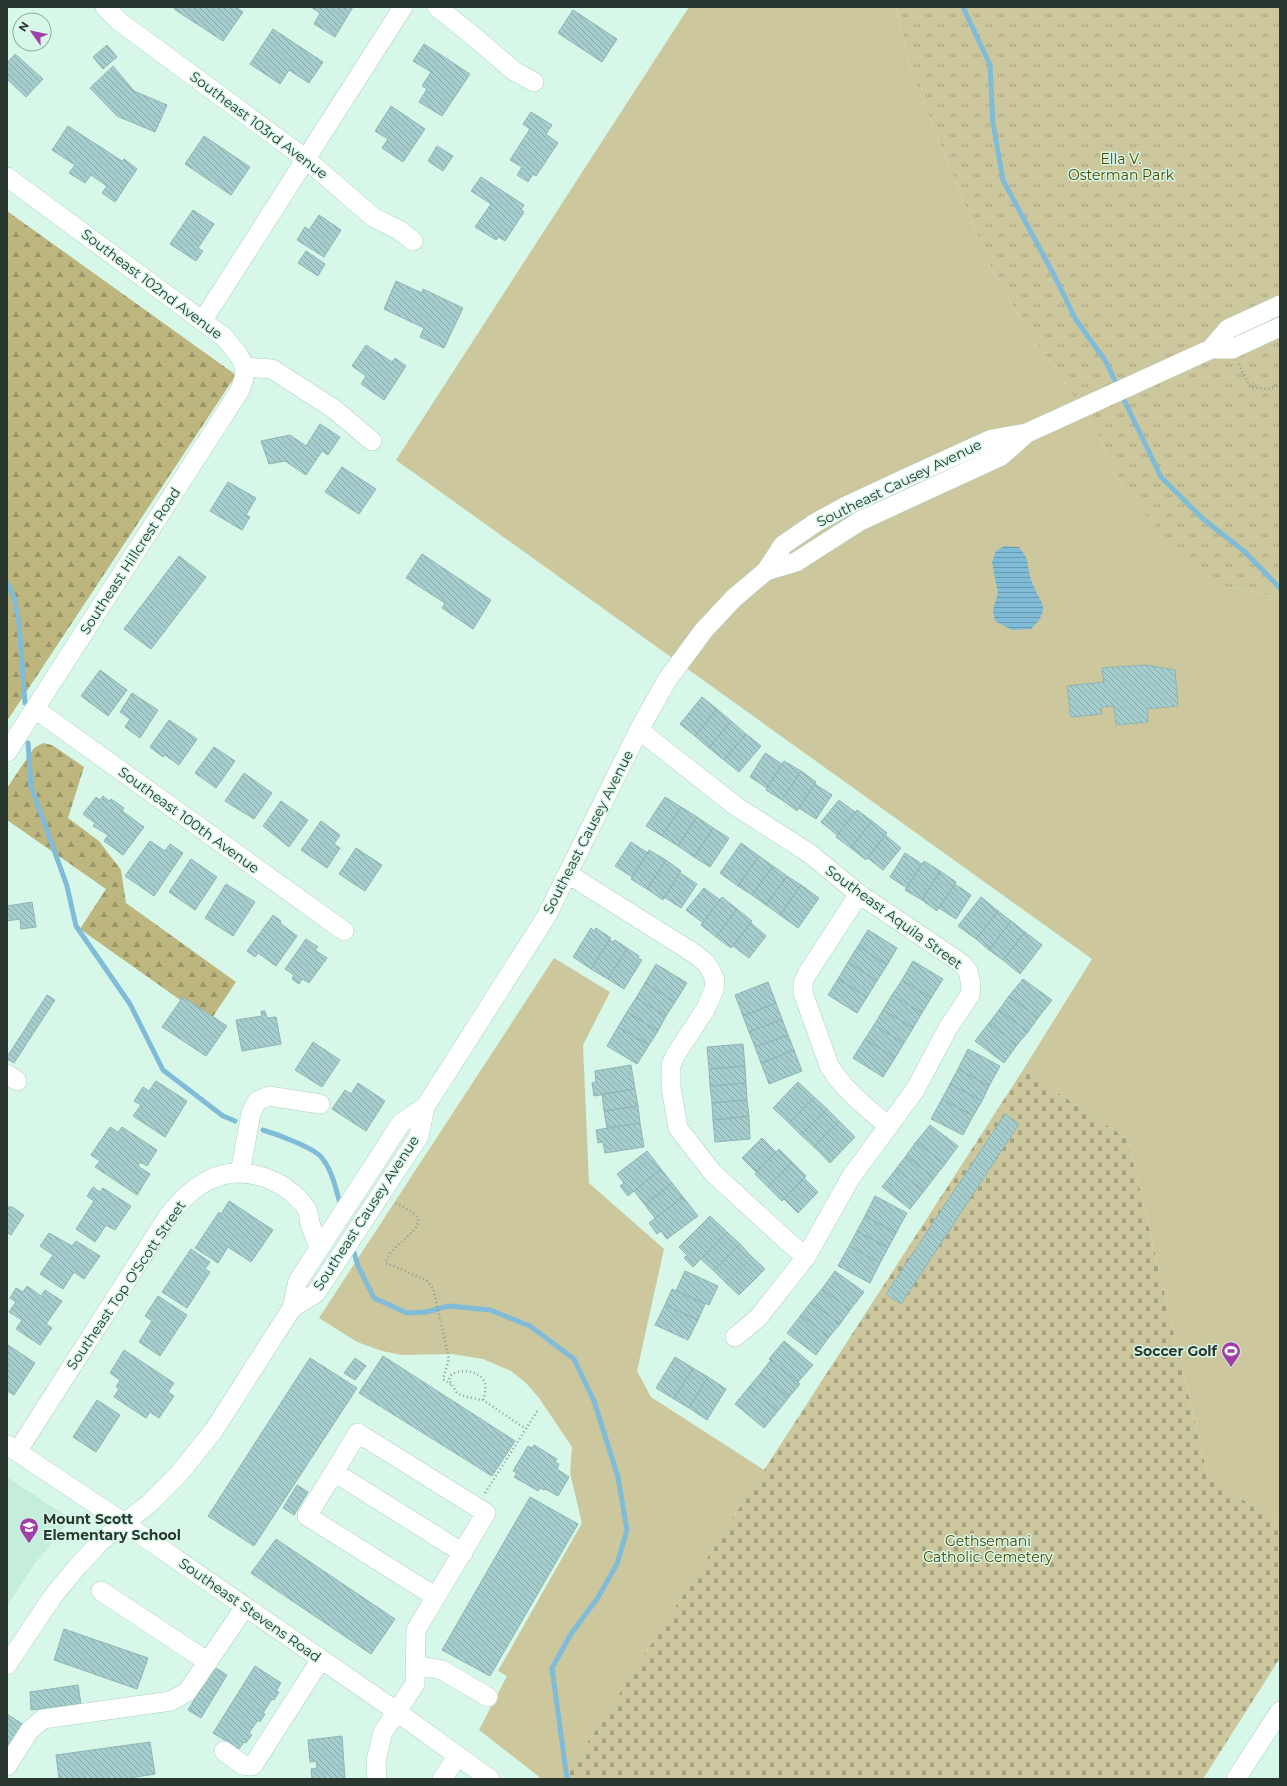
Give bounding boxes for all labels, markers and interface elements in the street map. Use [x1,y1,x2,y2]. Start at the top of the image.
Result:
north arrow [12,12,52,52]
text: N [15,19,32,34]
street label: Southeast 103rd Avenue [186,67,332,183]
park label: Ella V. Osterman Park [1068,150,1175,184]
street label: Southeast 102nd Avenue [78,225,226,343]
street label: Southeast Causey Avenue [814,435,984,531]
street label: Southeast Hillcrest Road [76,484,184,638]
street label: Southeast Causey Avenue [539,747,637,917]
street label: Southeast 100th Avenue [115,763,263,877]
street label: Southeast Aquila Street [822,861,966,973]
street label: Southeast Causey Avenue [309,1132,423,1294]
street label: Southeast Top O'Scott Street [62,1197,190,1373]
sports icon: Soccer Golf [1220,1340,1242,1368]
place label: Soccer Golf [1134,1342,1218,1360]
place label: Mount Scott Elementary School [43,1510,181,1544]
school or university icon: Mount Scott Elementary School [18,1516,40,1544]
park label: Gethsemani Catholic Cemetery [923,1532,1053,1566]
street label: Southeast Stevens Road [175,1554,325,1666]

